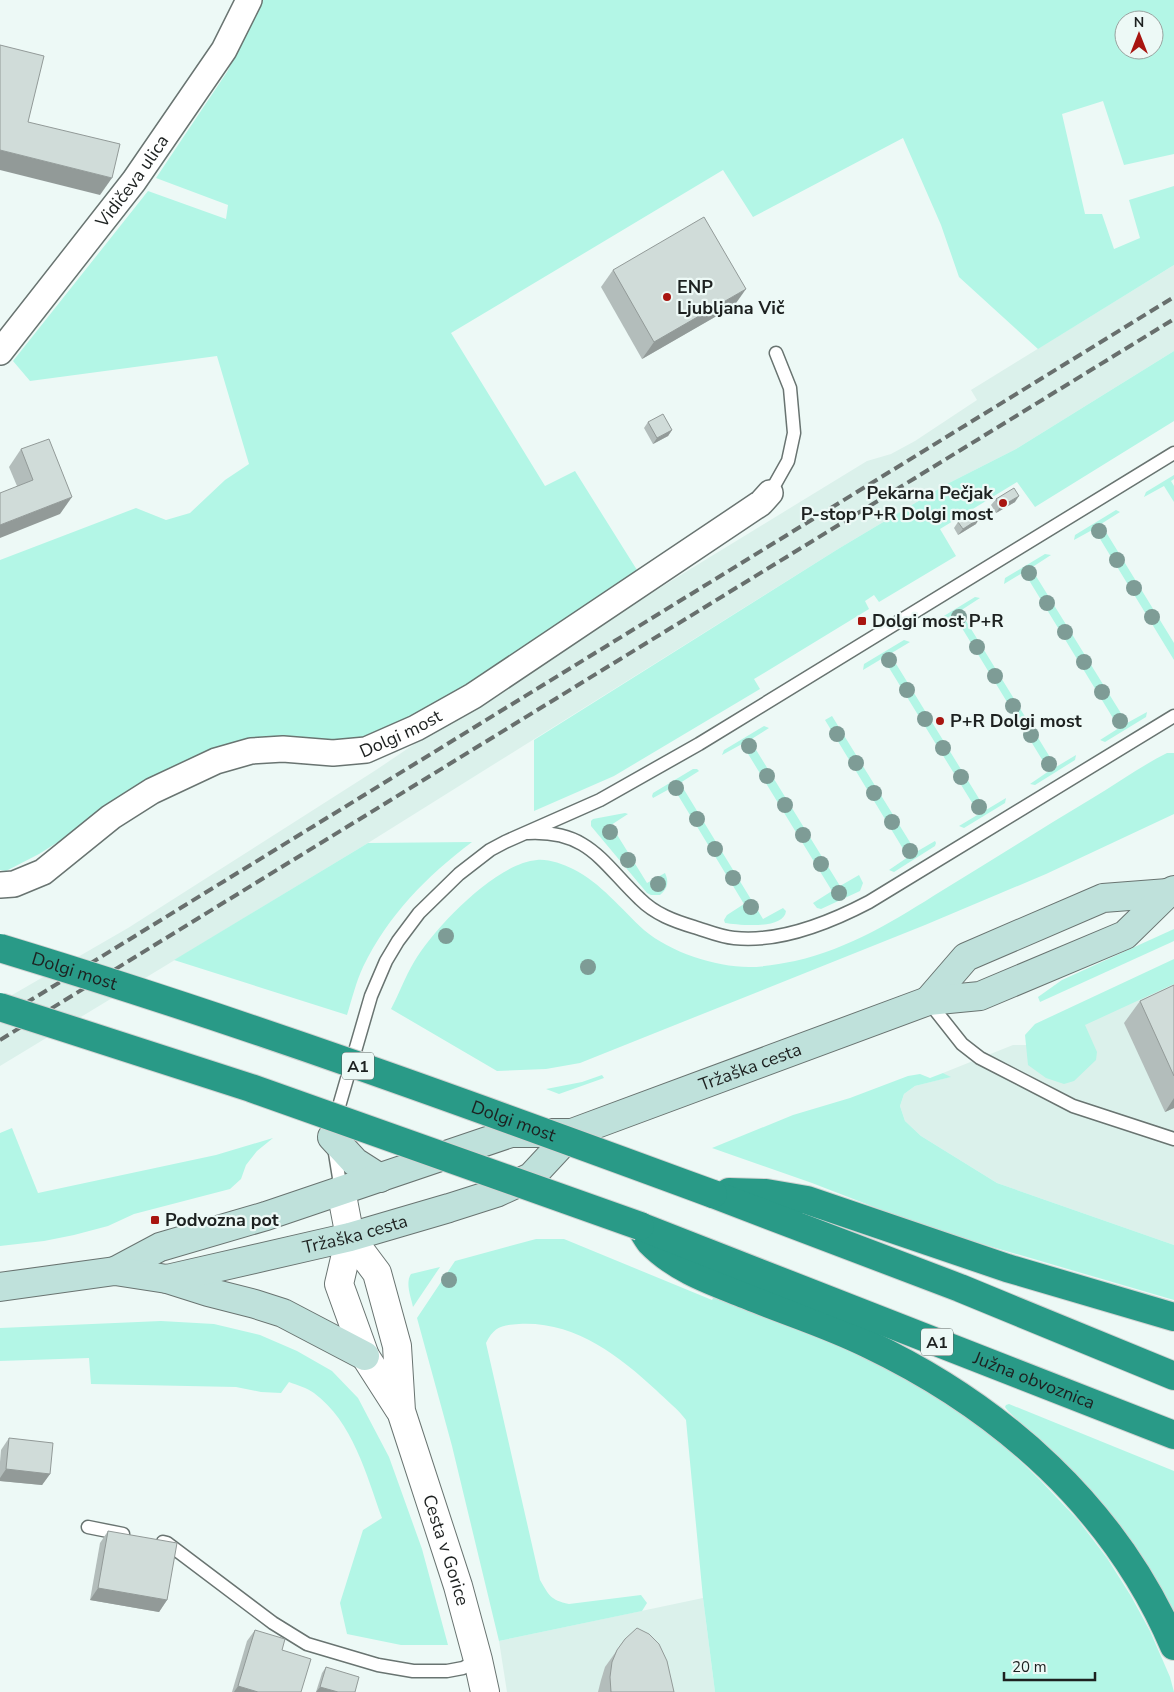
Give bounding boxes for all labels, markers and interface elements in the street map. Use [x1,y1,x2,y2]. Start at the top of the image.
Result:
north arrow [1114,10,1164,60]
text: N [1134,13,1144,32]
street label: Vidičeva ulica [89,130,174,233]
place label: ENP Ljubljana Vič [677,275,785,320]
marker: ENP Ljubljana Vič [661,291,673,303]
place label: Pekarna Pečjak P-stop P+R Dolgi most [801,481,993,526]
marker: Pekarna Pečjak P-stop P+R Dolgi most [997,497,1009,509]
place label: Dolgi most P+R [872,609,1004,633]
marker: Dolgi most P+R [856,615,868,627]
street label: Dolgi most [356,704,447,763]
place label: P+R Dolgi most [950,709,1082,733]
marker: P+R Dolgi most [934,715,946,727]
street label: Dolgi most [29,946,121,996]
street label: Tržaška cesta [695,1037,805,1097]
road number: A1 [342,1052,374,1080]
street label: Dolgi most [468,1095,560,1148]
place label: Podvozna pot [165,1208,279,1232]
street label: Tržaška cesta [300,1209,410,1260]
marker: Podvozna pot [149,1214,161,1226]
road number: A1 [921,1328,953,1355]
street label: Južna obvoznica [969,1345,1098,1415]
street label: Cesta v Gorice [417,1491,475,1608]
scale bar [1004,1650,1095,1682]
text: 20 m [1012,1657,1047,1677]

